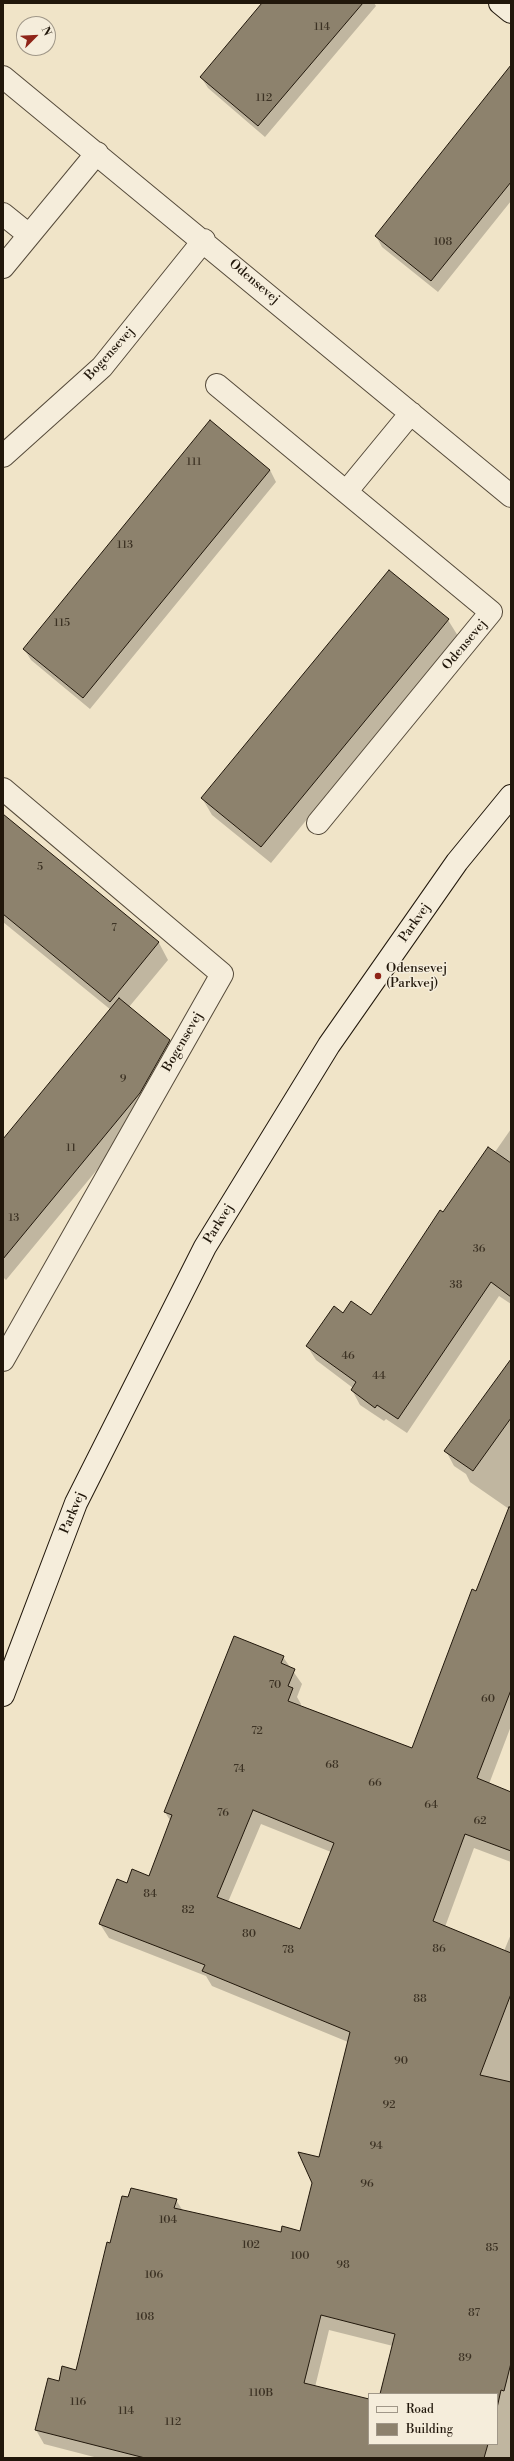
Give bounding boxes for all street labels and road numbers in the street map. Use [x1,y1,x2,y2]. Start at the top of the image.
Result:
street label: Odensevej [226,256,282,308]
street label: Bogensevej [82,324,138,384]
street label: Odensevej [439,617,491,673]
street label: Parkvej [396,900,434,946]
street label: Bogensevej [160,1009,206,1075]
street label: Parkvej [201,1201,237,1247]
street label: Parkvej [57,1490,89,1536]

